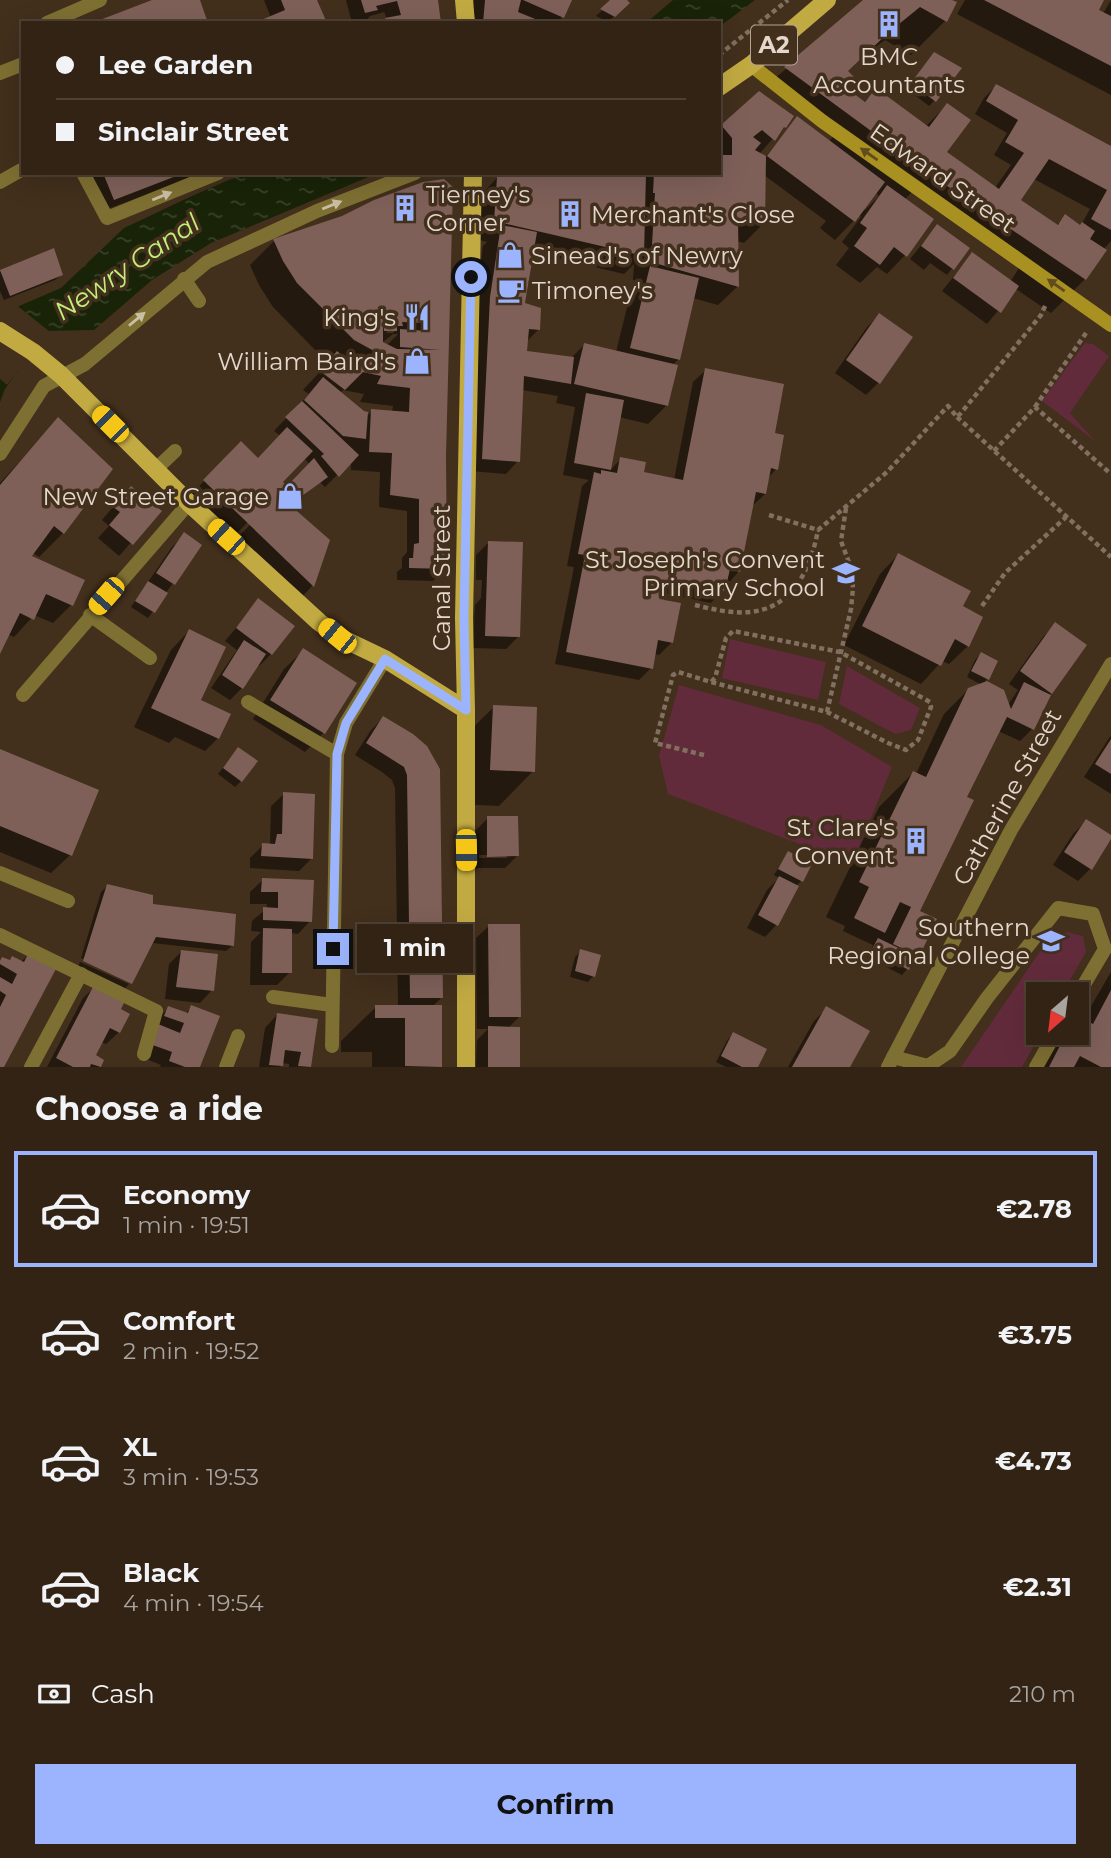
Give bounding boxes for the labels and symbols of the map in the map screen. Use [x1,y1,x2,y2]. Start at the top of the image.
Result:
building icon: BMC Accountants [874,9,904,39]
road number: A2 [751,26,797,64]
place label: BMC Accountants [813,42,965,99]
street label: Edward Street [864,117,1022,239]
one-way arrow [860,147,878,161]
place label: Tierney's Corner [426,180,530,237]
one-way arrow [152,190,173,201]
building icon: Tierney's Corner [390,193,420,223]
building icon: Merchant's Close [555,199,585,229]
one-way arrow [321,200,342,211]
place label: Merchant's Close [591,200,795,229]
water label: Newry Canal [48,207,206,327]
shop icon: Sinead's of Newry [495,240,525,270]
place label: Sinead's of Newry [531,241,743,270]
route start [455,261,487,293]
cafe icon: Timoney's [496,275,526,305]
place label: Timoney's [532,276,653,305]
one-way arrow [1047,278,1065,292]
restaurant icon: King's [402,302,432,332]
place label: King's [323,303,396,332]
one-way arrow [129,312,146,327]
shop icon: William Baird's [402,346,432,376]
place label: William Baird's [217,347,396,376]
car [88,402,133,446]
shop icon: New Street Garage [275,481,305,511]
place label: New Street Garage [43,482,269,511]
street label: Canal Street [427,504,456,651]
car [204,515,249,559]
place label: St Joseph's Convent Primary School [585,545,825,602]
school or university icon: St Joseph's Convent Primary School [831,558,861,588]
car [85,573,128,619]
car [315,615,360,657]
street label: Catherine Street [947,704,1068,890]
place label: St Clare's Convent [787,813,895,870]
building icon: St Clare's Convent [901,826,931,856]
car [456,829,477,871]
place label: Southern Regional College [827,913,1030,970]
callout: 1 min [358,925,473,974]
school or university icon: Southern Regional College [1036,926,1066,956]
route end [317,933,349,965]
north arrow [1026,982,1088,1045]

